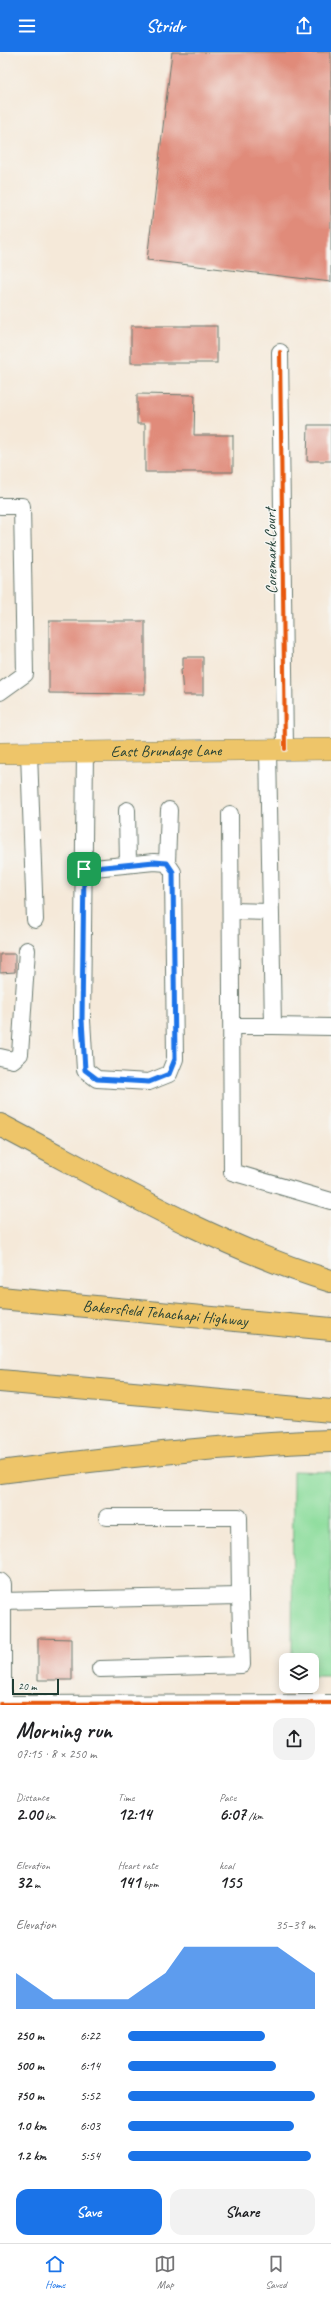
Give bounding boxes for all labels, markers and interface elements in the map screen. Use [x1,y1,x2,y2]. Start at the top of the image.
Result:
icon: menu [16,15,38,37]
text: Stridr [146,15,185,37]
icon: share [293,15,315,37]
street label: Coremark Court [260,505,282,594]
street label: East Brundage Lane [111,740,223,762]
pin [67,852,101,886]
icon: arrive [73,858,95,880]
street label: Bakersfield Tehachapi Highway [82,1296,250,1331]
map controls [279,1653,319,1693]
button: layers [279,1653,319,1693]
scale bar [12,1677,59,1696]
text: 20 m [18,1679,37,1693]
text: Morning run [16,1717,112,1745]
button: share [273,1718,315,1760]
text: 07:15 · 8 × 250 m [16,1746,97,1762]
text: Distance [16,1790,49,1804]
text: Time [118,1790,135,1804]
text: Pace [219,1790,236,1804]
text: 2.00 [16,1804,42,1825]
text: 12:14 [118,1804,152,1825]
text: 6:07 [219,1804,246,1825]
text: km [42,1809,56,1823]
text: /km [246,1809,263,1823]
text: Elevation [16,1858,50,1872]
text: Heart rate [118,1858,158,1872]
text: kcal [219,1858,234,1872]
text: 32 [16,1872,31,1893]
text: 141 [118,1872,141,1893]
text: 155 [219,1872,242,1893]
text: m [31,1877,40,1891]
text: bpm [141,1877,158,1891]
text: Elevation [16,1917,56,1933]
text: 35–39 m [275,1917,315,1933]
text: 250 m [16,2028,44,2044]
text: 6:22 [80,2028,100,2044]
text: 500 m [16,2058,44,2074]
text: 6:14 [80,2058,100,2074]
text: 750 m [16,2088,44,2104]
text: 5:52 [80,2088,100,2104]
text: 1.0 km [16,2118,46,2134]
text: 6:03 [80,2118,100,2134]
text: 1.2 km [16,2148,46,2164]
text: 5:54 [80,2148,100,2164]
button: Save [16,2189,162,2235]
button: Share [170,2189,315,2235]
tab: Home [44,2253,66,2291]
tab: Map [154,2253,176,2291]
tab: Saved [265,2253,287,2291]

